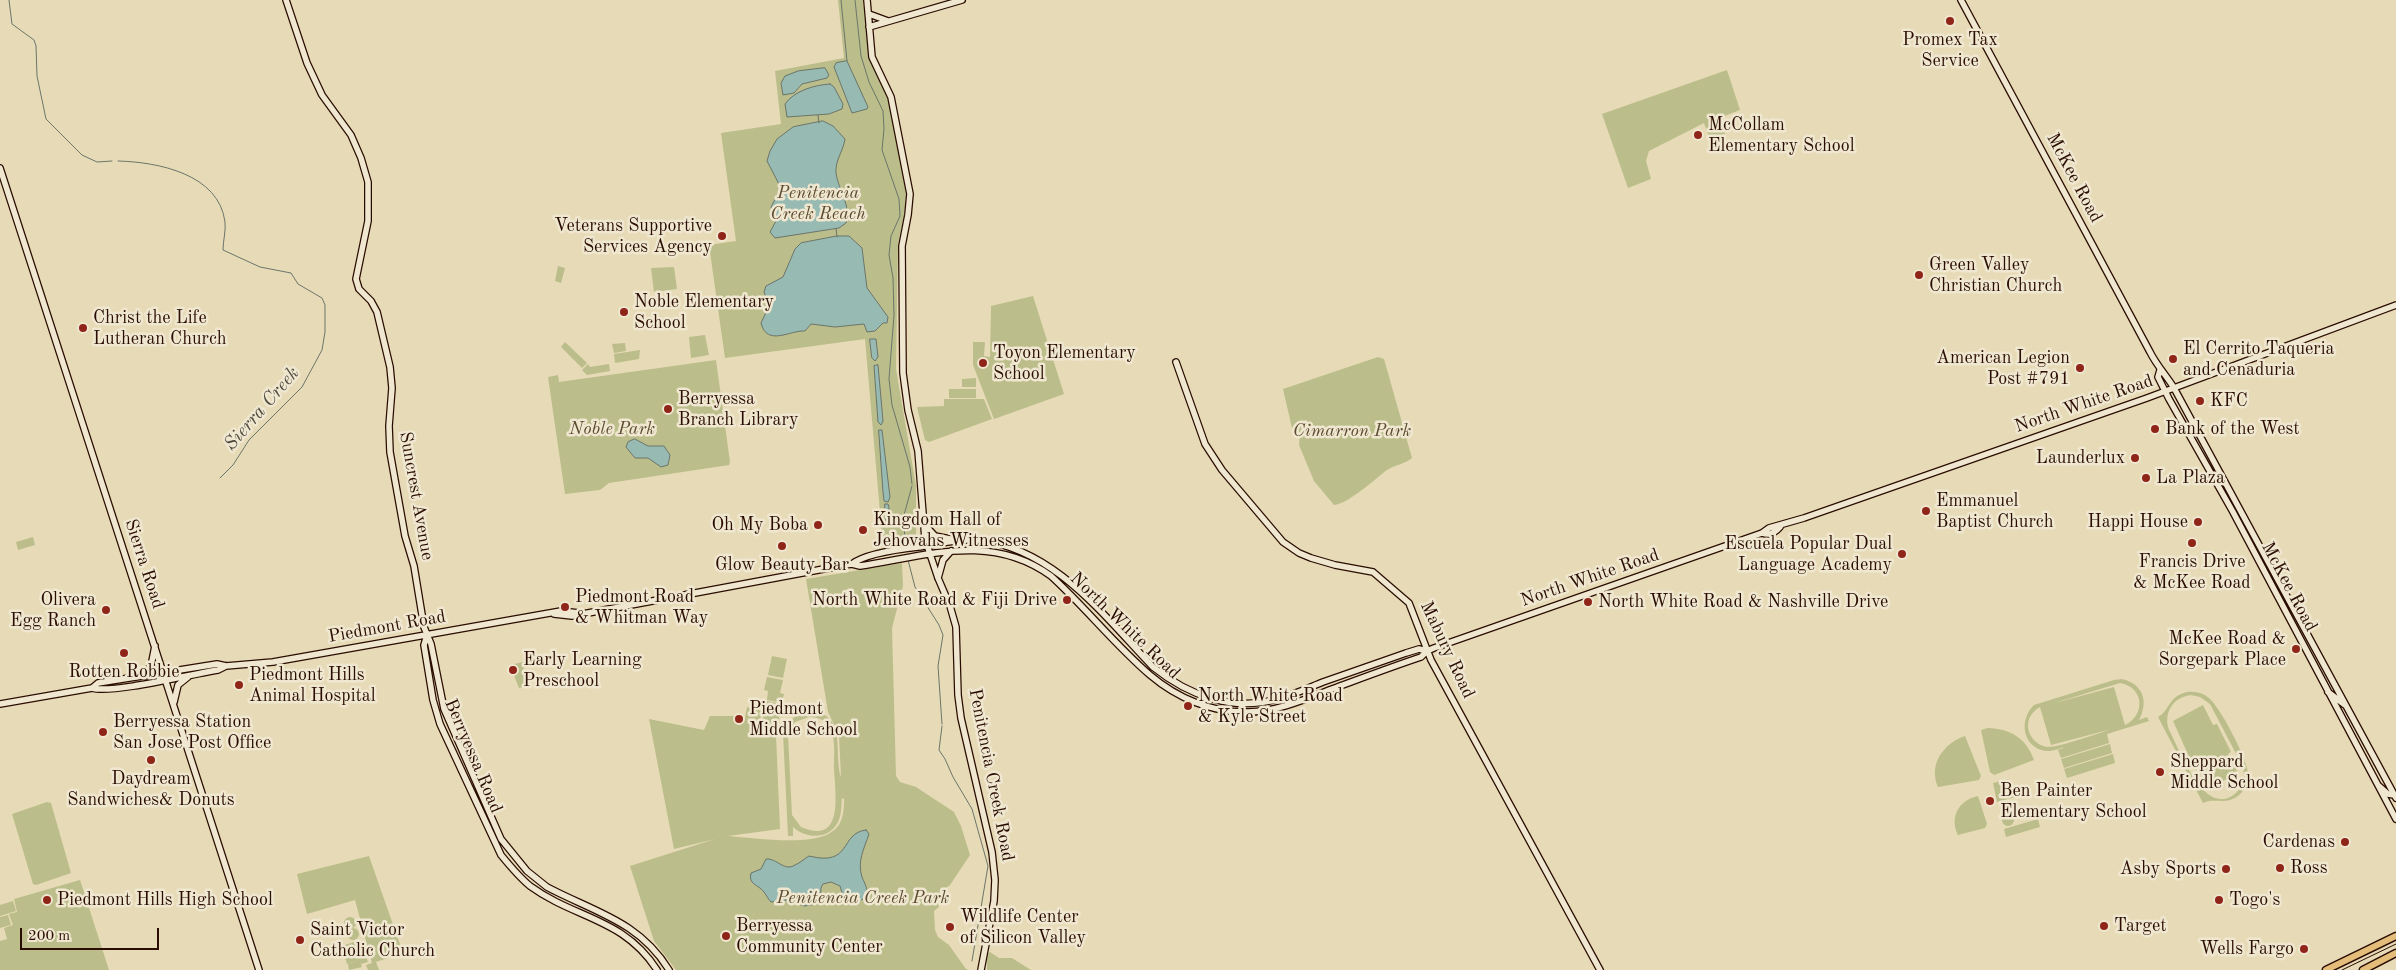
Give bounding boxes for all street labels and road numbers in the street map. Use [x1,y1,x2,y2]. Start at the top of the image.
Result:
street label: McKee Road [2041,130,2107,226]
street label: North White Road [2012,370,2156,438]
street label: Suncrest Avenue [394,430,438,562]
street label: Sierra Road [119,516,169,612]
street label: McKee Road [2256,539,2322,635]
street label: North White Road [1518,544,1662,612]
street label: North White Road [1065,568,1185,684]
street label: Mabury Road [1415,598,1479,702]
street label: Piedmont Road [326,606,448,648]
street label: Penitencia Creek Road [964,687,1018,863]
street label: Berryessa Road [439,696,507,816]

